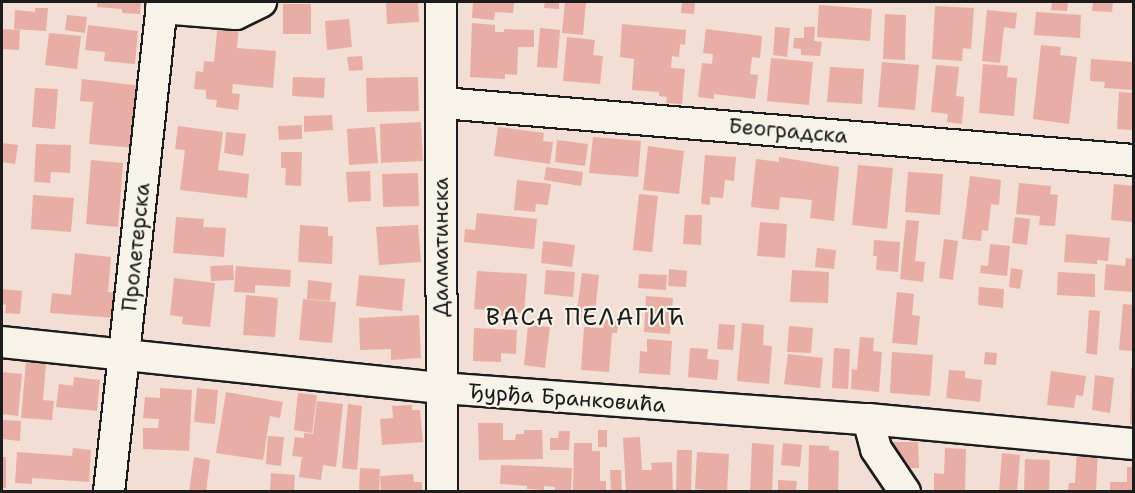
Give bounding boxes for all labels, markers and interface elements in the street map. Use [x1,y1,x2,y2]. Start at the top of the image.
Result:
street label: Београдска [727,113,849,149]
street label: Далматинска [428,177,454,317]
street label: Пролетерска [117,182,155,312]
district label: ВАСА ПЕЛАГИЋ [486,304,686,332]
street label: Ђурђа Бранковића [467,379,667,417]

